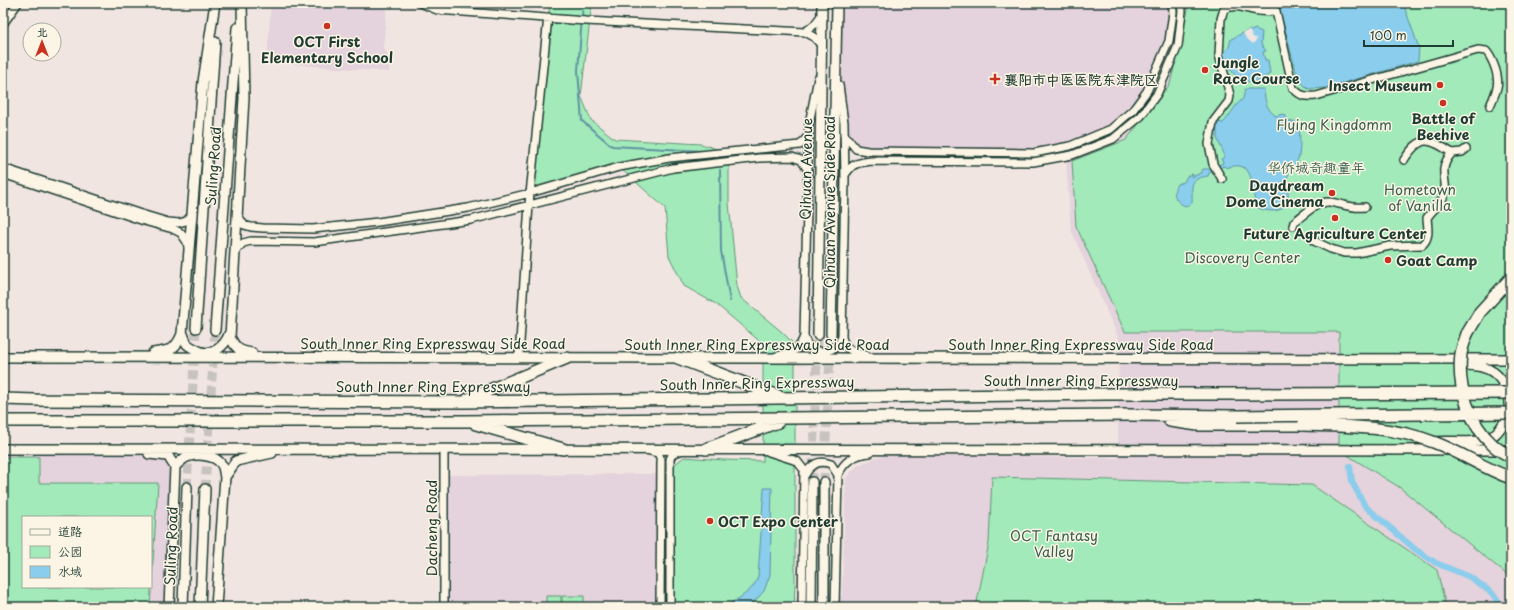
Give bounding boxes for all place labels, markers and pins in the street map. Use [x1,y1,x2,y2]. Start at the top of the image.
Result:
marker: OCT First Elementary School [322,21,332,31]
place label: OCT First Elementary School [261,31,393,68]
place label: Jungle Race Course [1213,52,1300,89]
marker: Jungle Race Course [1200,65,1210,75]
place label: 襄阳市中医医院东津院区 [1004,69,1158,90]
marker: 襄阳市中医医院东津院区 [989,73,1001,85]
place label: Insect Museum [1329,75,1432,96]
marker: Insect Museum [1435,80,1445,90]
marker: Battle of Beehive [1438,98,1448,108]
place label: Battle of Beehive [1411,108,1476,145]
place label: Daydream Dome Cinema [1225,175,1325,212]
marker: Daydream Dome Cinema [1327,188,1337,198]
marker: Future Agriculture Center [1330,213,1340,223]
place label: Future Agriculture Center [1243,223,1428,244]
place label: Goat Camp [1396,250,1477,271]
marker: Goat Camp [1383,255,1393,265]
place label: OCT Expo Center [718,511,839,532]
marker: OCT Expo Center [705,516,715,526]

